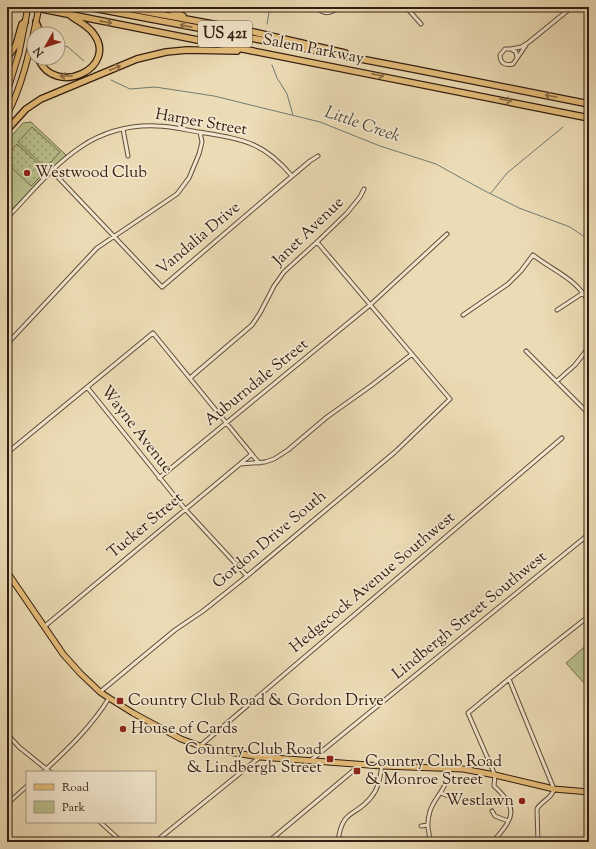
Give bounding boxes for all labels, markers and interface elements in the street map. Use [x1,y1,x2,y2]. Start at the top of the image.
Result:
one-way arrow [99,18,112,26]
road number: US 421 [198,21,252,47]
one-way arrow [180,22,193,30]
north arrow [26,26,66,66]
street label: Salem Parkway [260,29,366,71]
text: N [30,43,49,61]
one-way arrow [108,64,120,71]
one-way arrow [60,72,73,80]
one-way arrow [371,72,384,80]
one-way arrow [545,92,558,100]
one-way arrow [499,97,512,105]
water label: Little Creek [321,101,403,149]
street label: Harper Street [153,104,249,142]
place label: Westwood Club [35,162,147,185]
marker: Westwood Club [22,168,32,178]
street label: Janet Avenue [268,192,350,273]
street label: Vandalia Drive [152,197,246,281]
street label: Auburndale Street [200,334,314,432]
street label: Wayne Avenue [94,381,178,479]
street label: Gordon Drive South [208,485,332,595]
street label: Tucker Street [103,487,189,565]
street label: Hedgecock Avenue Southwest [285,507,461,659]
street label: Lindbergh Street Southwest [388,546,553,686]
place label: Country Club Road & Gordon Drive [128,690,384,713]
marker: Country Club Road & Gordon Drive [115,696,125,706]
place label: House of Cards [131,718,238,741]
marker: House of Cards [118,724,128,734]
place label: Country Club Road & Lindbergh Street [185,739,323,780]
place label: Country Club Road & Monroe Street [365,751,502,792]
marker: Country Club Road & Lindbergh Street [325,754,335,764]
marker: Country Club Road & Monroe Street [352,766,362,776]
legend [26,771,156,823]
text: Road [62,779,89,797]
place label: Westlawn [446,790,515,813]
marker: Westlawn [517,796,527,806]
text: Park [62,799,85,817]

